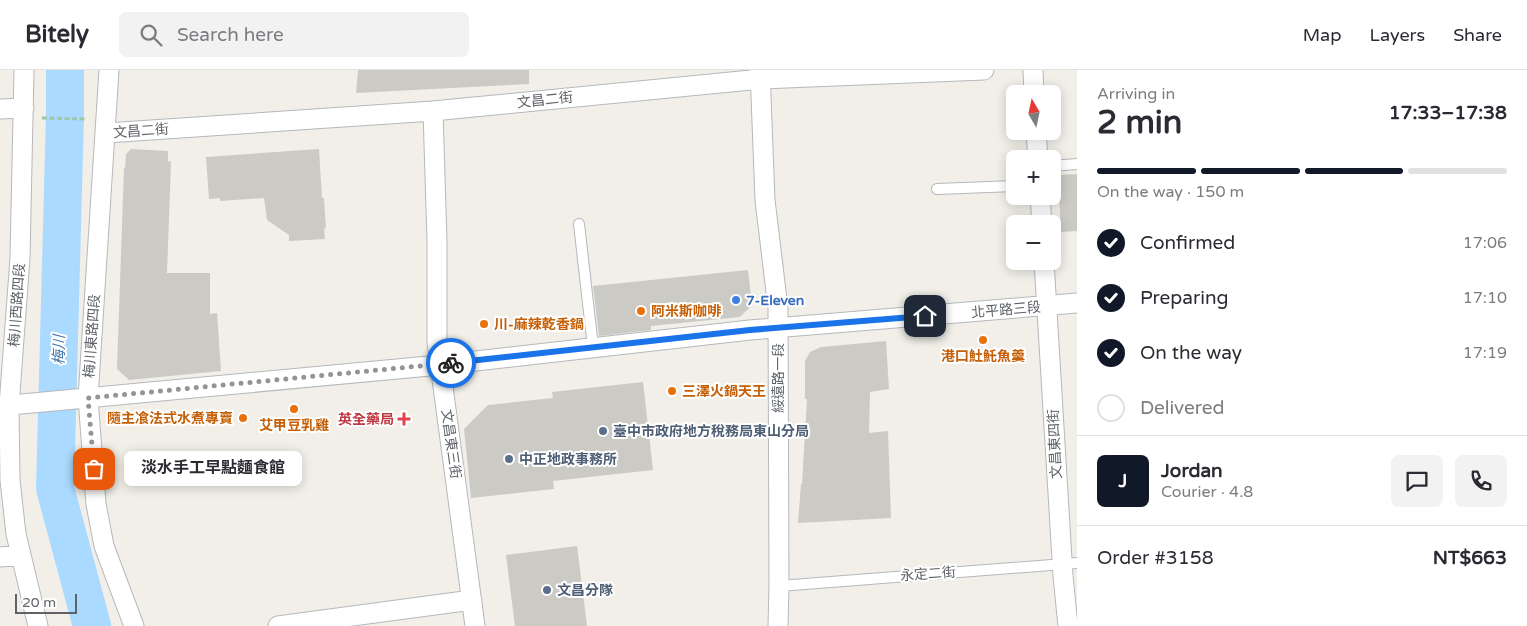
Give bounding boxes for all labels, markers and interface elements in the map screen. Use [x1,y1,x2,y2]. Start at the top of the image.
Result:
search box [119,12,469,57]
text: Bitely [25,20,89,49]
icon: search [137,21,165,49]
text: Search here [177,24,284,46]
text: Map [1303,24,1342,46]
text: Layers [1370,24,1425,46]
text: Share [1453,24,1502,46]
text: Arriving in [1097,84,1175,104]
north arrow [1006,85,1061,140]
map controls [1006,85,1061,270]
street label: 文昌二街 [516,89,574,111]
text: 17:33–17:38 [1389,102,1507,124]
text: 2 min [1097,104,1182,142]
street label: 文昌二街 [112,121,170,141]
button: + [1006,150,1061,205]
text: On the way · 150 m [1097,182,1244,202]
button: − [1006,215,1061,270]
icon: check [1097,229,1125,257]
text: Confirmed [1140,232,1235,254]
text: 17:06 [1463,233,1507,253]
street label: 梅川西路四段 [6,263,28,347]
icon: check [1097,284,1125,312]
text: Preparing [1140,287,1229,309]
text: 17:10 [1463,288,1507,308]
place label: 7-Eleven [746,292,804,309]
street label: 梅川東路四段 [81,294,103,378]
marker: 7-Eleven [730,294,742,306]
pin [904,295,946,337]
street label: 北平路三段 [970,298,1042,322]
icon: home [911,302,939,330]
place label: 阿米斯咖啡 [651,303,722,320]
marker: 阿米斯咖啡 [635,305,647,317]
place label: 川-麻辣乾香鍋 [494,316,584,333]
marker: 川-麻辣乾香鍋 [478,318,490,330]
water label: 梅川 [50,333,68,365]
marker: 港口𩵚魠魚羹 [977,334,989,346]
courier [426,338,476,388]
icon: check [1097,339,1125,367]
text: On the way [1140,342,1242,364]
street label: 綏遠路一段 [770,343,787,413]
text: 17:19 [1463,343,1507,363]
place label: 港口𩵚魠魚羹 [941,348,1025,365]
icon: bike [437,349,465,377]
place label: 三澤火鍋天王 [682,383,766,400]
marker: 三澤火鍋天王 [666,385,678,397]
text: Delivered [1140,397,1225,419]
marker: 艾甲豆乳雞 [288,403,300,415]
street label: 文昌東三街 [438,408,464,480]
street label: 文昌東四街 [1045,409,1065,479]
place label: 隨主飡法式水煮專賣 [107,410,233,427]
place label: 英全藥局 [338,411,394,428]
marker: 隨主飡法式水煮專賣 [237,412,249,424]
marker: 英全藥局 [398,413,410,425]
place label: 艾甲豆乳雞 [259,417,329,434]
place label: 臺中市政府地方稅務局東山分局 [613,423,809,440]
marker: 臺中市政府地方稅務局東山分局 [597,425,609,437]
pin [73,448,115,490]
place label: 中正地政事務所 [519,451,617,468]
callout: 淡水手工早點麵食館 [124,452,302,486]
marker: 中正地政事務所 [503,453,515,465]
icon: bag [80,455,108,483]
button: chat [1391,455,1443,507]
button: phone [1455,455,1507,507]
text: 淡水手工早點麵食館 [141,458,285,478]
text: Jordan [1161,460,1223,482]
text: J [1119,470,1127,492]
text: Courier · 4.8 [1161,482,1253,502]
text: Order #3158 [1097,547,1214,569]
text: NT$663 [1433,547,1507,569]
street label: 永定二街 [899,564,957,584]
place label: 文昌分隊 [557,582,613,599]
marker: 文昌分隊 [541,584,553,596]
scale bar [15,591,78,614]
text: 20 m [22,594,56,611]

